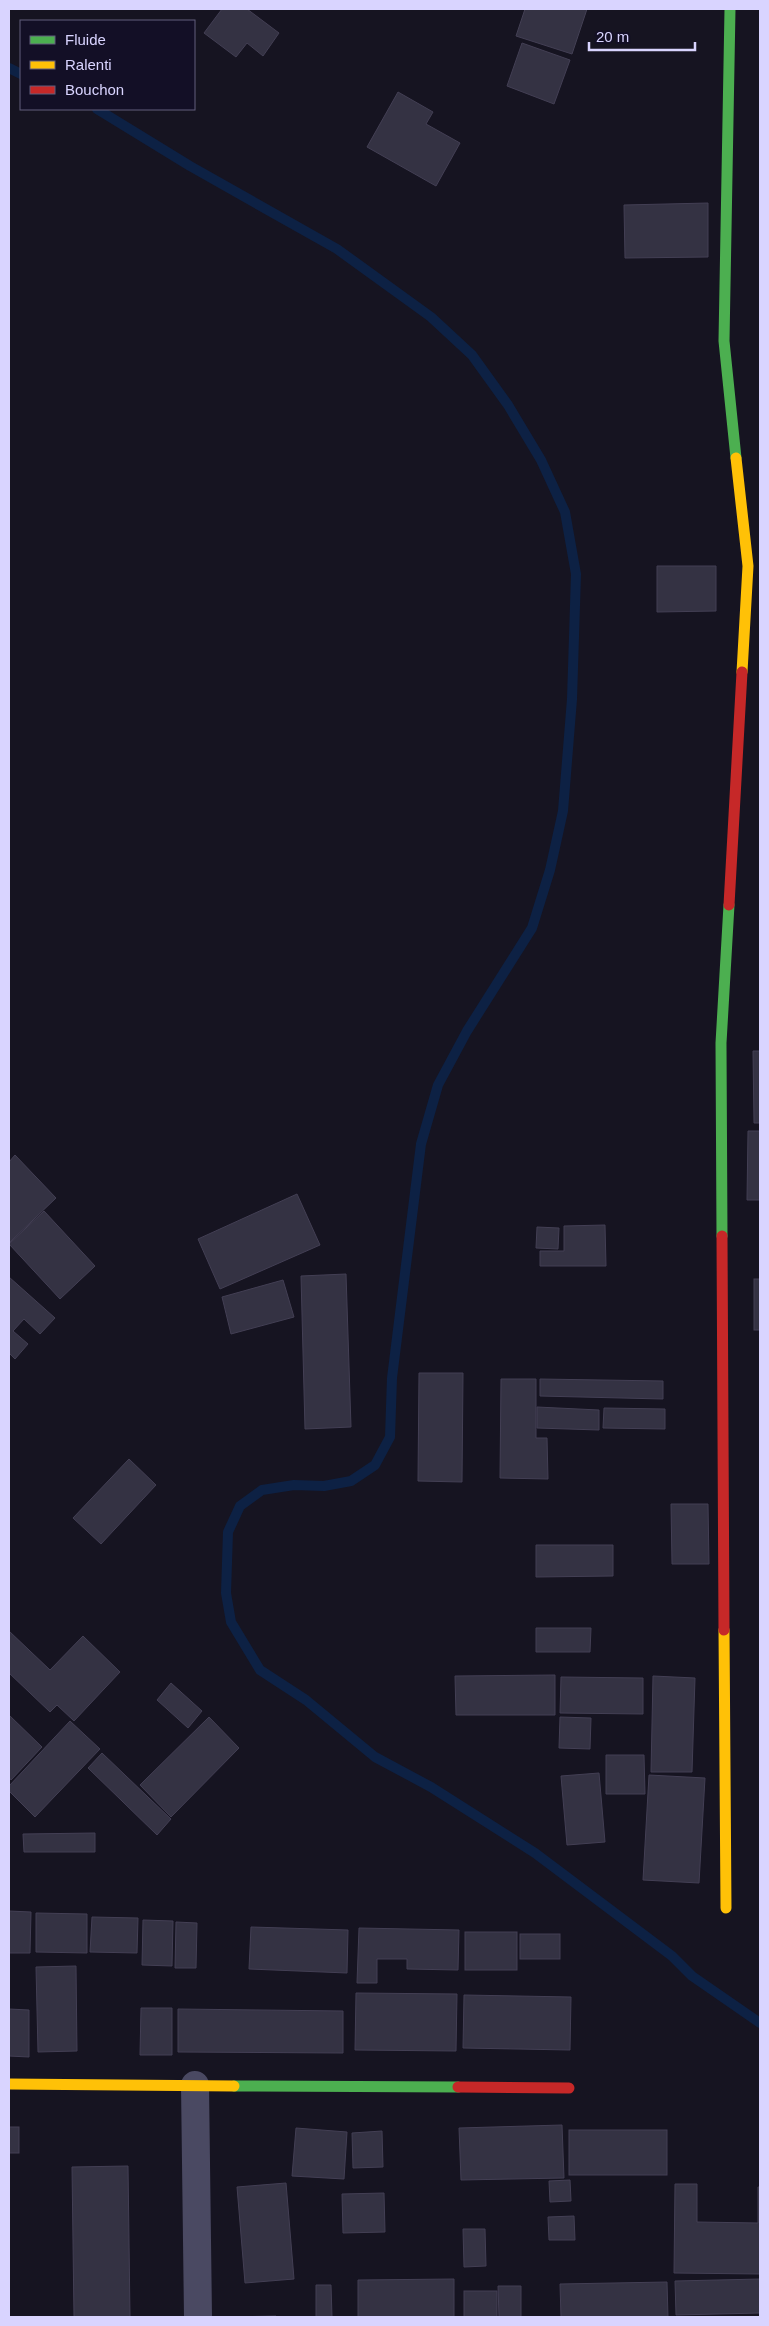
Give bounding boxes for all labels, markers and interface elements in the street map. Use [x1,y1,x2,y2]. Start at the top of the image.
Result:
legend [20,20,195,110]
scale bar [589,20,695,52]
text: 20 m [596,28,629,45]
text: Fluide [65,31,106,48]
text: Ralenti [65,56,112,73]
text: Bouchon [65,81,124,98]

